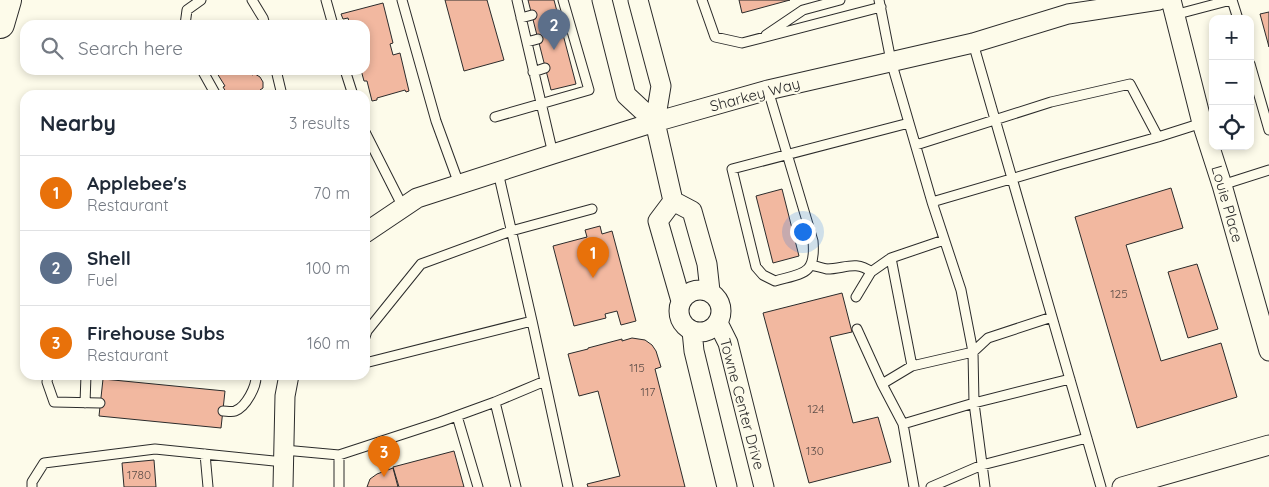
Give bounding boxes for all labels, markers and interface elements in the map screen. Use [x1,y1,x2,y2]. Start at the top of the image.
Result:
pin: 2 [538,9,570,50]
map controls [1209,15,1254,150]
button: + [1209,15,1254,60]
search box [20,20,370,75]
icon: search [38,34,66,62]
text: Search here [78,36,183,60]
button: − [1209,60,1254,105]
street label: Sharkey Way [708,73,802,116]
button: locate [1209,105,1254,150]
text: Nearby [40,110,116,136]
text: 3 results [289,113,350,133]
street label: Louie Place [1207,163,1248,244]
text: Applebee's [87,171,187,195]
text: 1 [53,183,59,203]
text: 70 m [313,183,350,203]
text: Restaurant [87,195,169,215]
your location [790,219,816,245]
pin: 1 [577,237,609,278]
text: Shell [87,246,131,270]
text: 2 [51,258,61,278]
text: 100 m [306,258,350,278]
text: Fuel [87,270,118,290]
house number: 125 [1110,286,1128,301]
text: Firehouse Subs [87,321,225,345]
text: 3 [52,333,60,353]
text: 160 m [307,333,350,353]
street label: Towne Center Drive [716,336,769,472]
text: Restaurant [87,345,169,365]
house number: 115 [629,360,645,375]
house number: 117 [640,384,656,399]
house number: 124 [807,401,825,416]
pin: 3 [368,436,400,477]
house number: 130 [806,443,824,458]
house number: 1780 [127,467,151,482]

